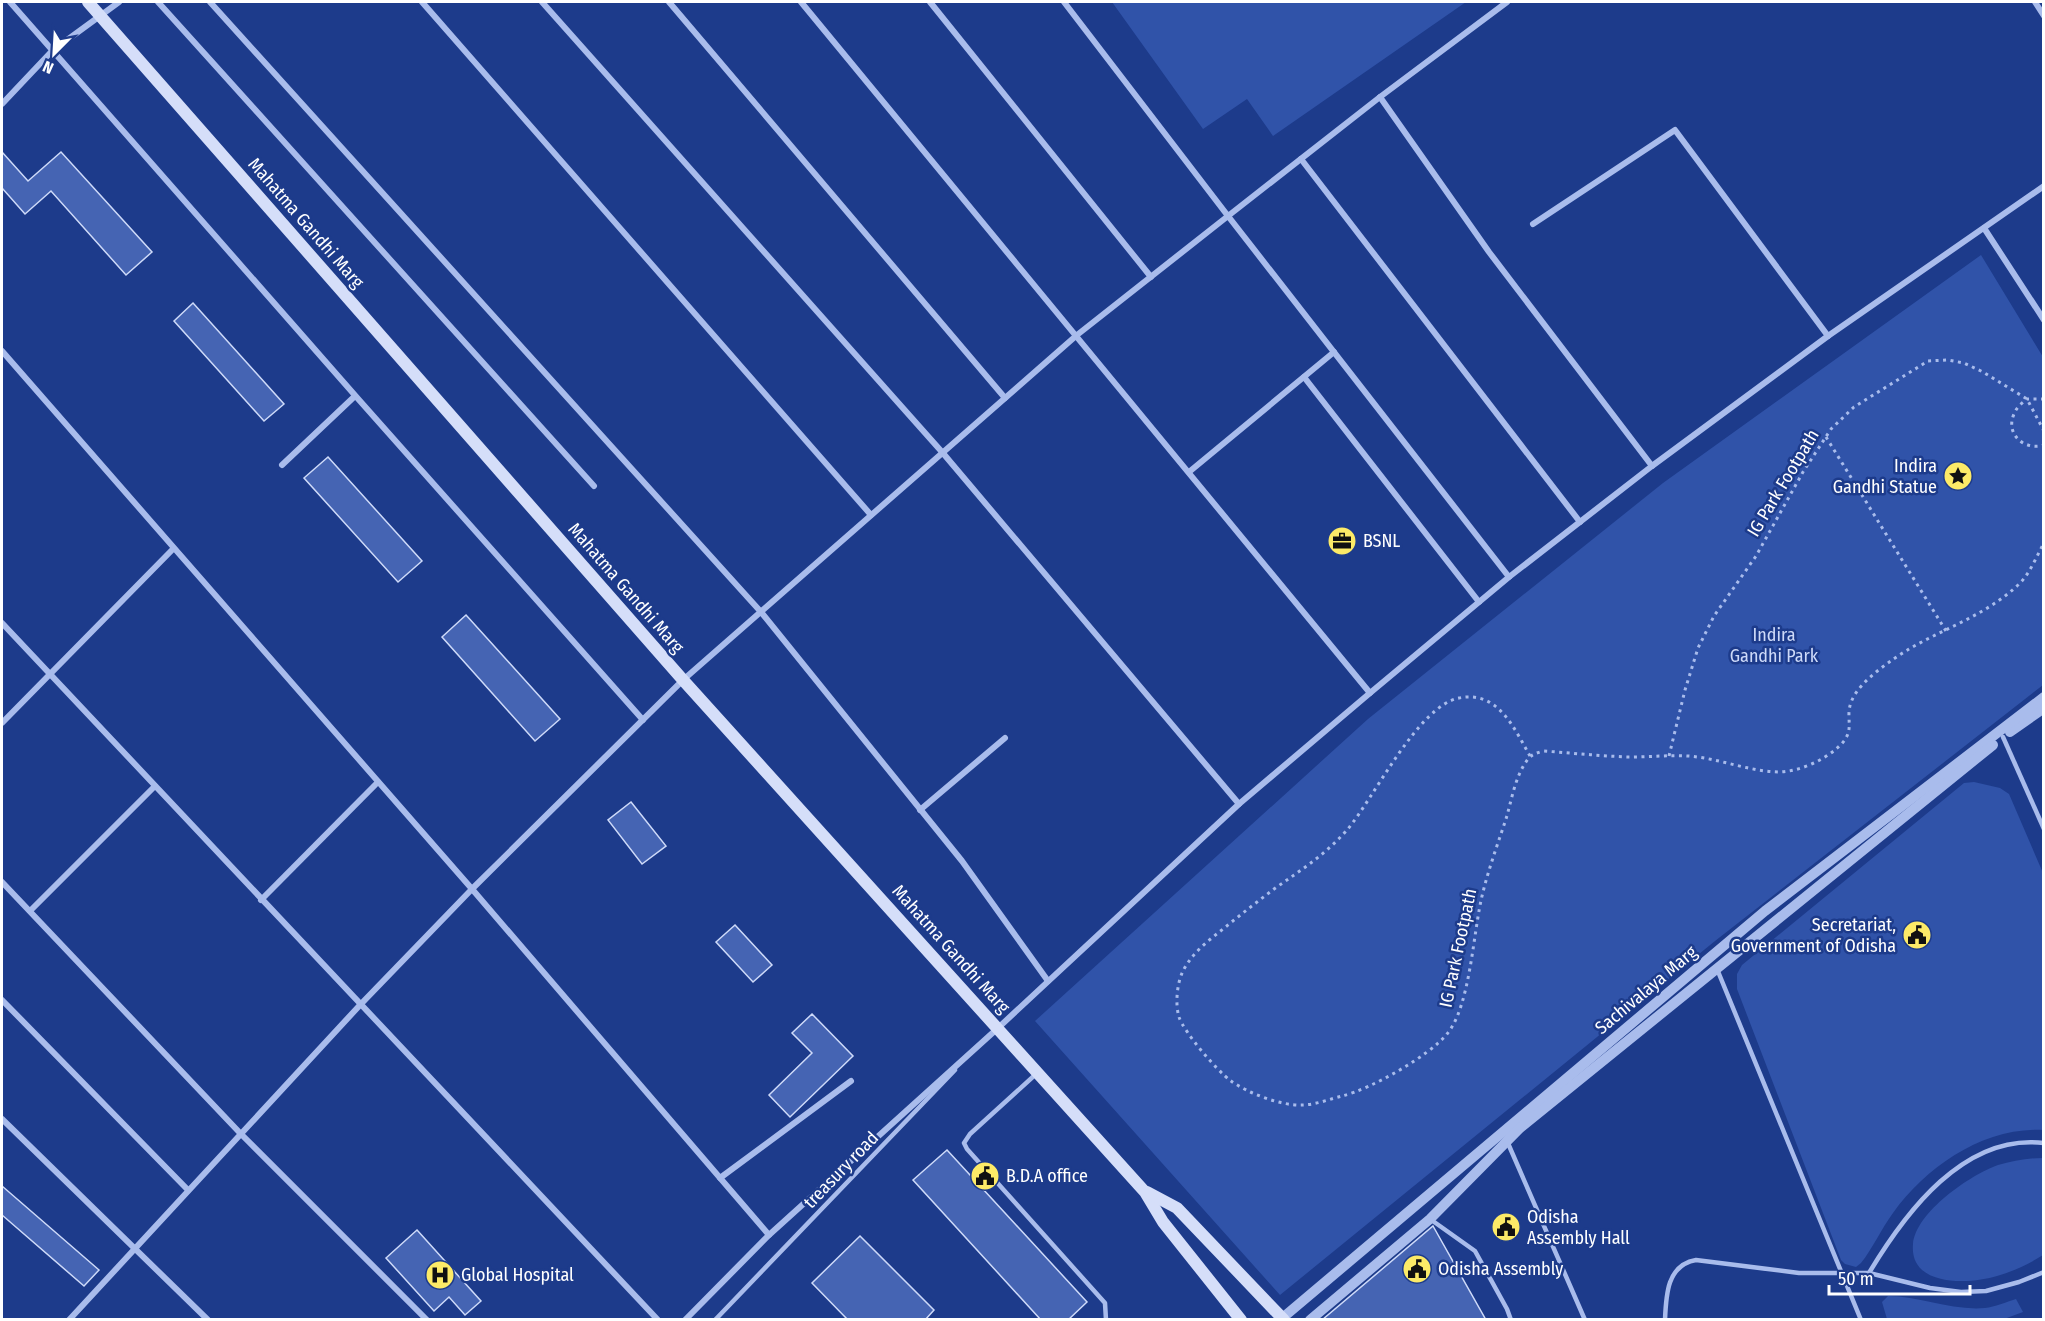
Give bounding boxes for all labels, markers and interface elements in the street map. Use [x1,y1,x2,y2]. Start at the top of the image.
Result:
north arrow [24,24,84,84]
text: N [40,57,56,78]
street label: Mahatma Gandhi Marg [243,153,369,293]
street label: IG Park Footpath [1742,425,1824,541]
place label: Indira Gandhi Statue [1833,455,1937,498]
place icon: Indira Gandhi Statue [1942,460,1974,492]
street label: Mahatma Gandhi Marg [563,518,689,658]
office icon: BSNL [1326,525,1358,557]
place label: BSNL [1363,530,1400,552]
park label: Indira Gandhi Park [1730,624,1819,667]
street label: Mahatma Gandhi Marg [888,880,1015,1018]
street label: IG Park Footpath [1435,886,1481,1010]
place label: Secretariat, Government of Odisha [1731,914,1896,957]
public building icon: Secretariat, Government of Odisha [1901,919,1933,951]
street label: Sachivalaya Marg [1591,941,1702,1039]
street label: treasury road [799,1127,883,1213]
public building icon: B.D.A office [969,1160,1001,1192]
place label: B.D.A office [1006,1165,1088,1187]
place label: Odisha Assembly Hall [1527,1206,1630,1249]
public building icon: Odisha Assembly Hall [1490,1211,1522,1243]
public building icon: Odisha Assembly [1401,1253,1433,1285]
place label: Odisha Assembly [1438,1258,1563,1280]
scale bar [1829,1258,1970,1296]
hospital icon: Global Hospital [424,1259,456,1291]
place label: Global Hospital [461,1264,574,1286]
text: 50 m [1838,1268,1874,1290]

